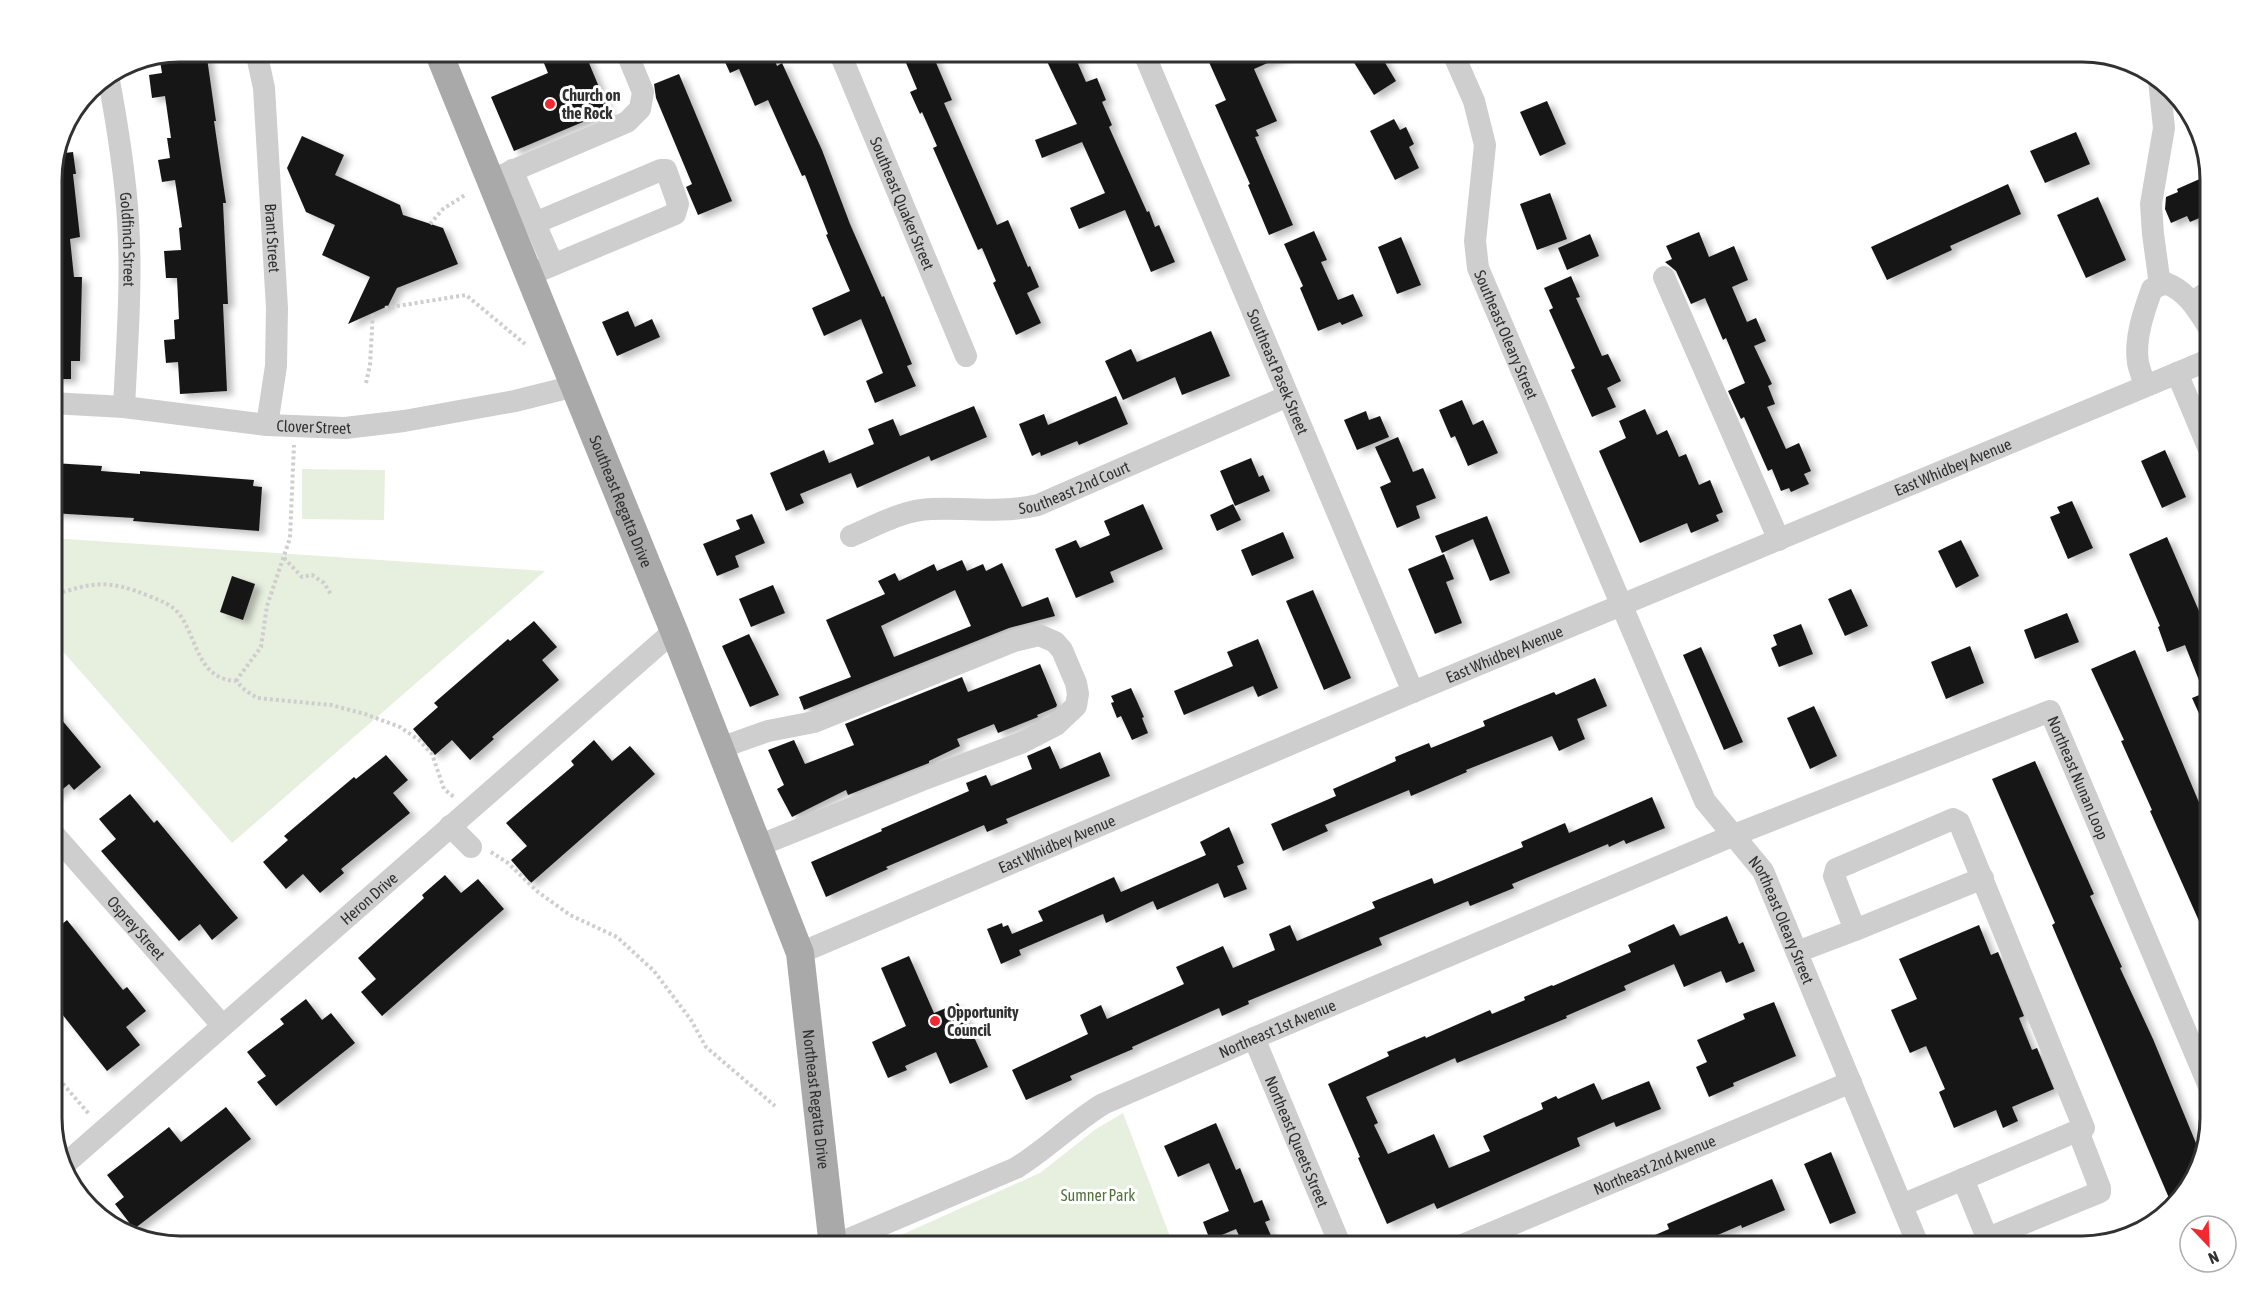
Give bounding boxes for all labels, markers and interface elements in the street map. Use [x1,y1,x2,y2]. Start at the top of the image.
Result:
place label: Church on the Rock [561,86,621,122]
marker: Church on the Rock [543,97,557,111]
street label: Southeast Quaker Street [867,134,938,273]
street label: Goldfinch Street [117,191,138,287]
street label: Brant Street [262,203,284,273]
street label: Southeast Oleary Street [1471,267,1542,402]
street label: Southeast Pasek Street [1244,307,1313,437]
street label: Clover Street [276,416,352,437]
street label: Southeast Regatta Drive [586,433,656,570]
street label: East Whidbey Avenue [1891,434,2014,499]
street label: Southeast 2nd Court [1018,457,1133,517]
street label: East Whidbey Avenue [1443,622,1565,686]
street label: Northeast Nunan Loop [2044,713,2112,843]
street label: East Whidbey Avenue [996,811,1118,877]
street label: Northeast Oleary Street [1745,852,1818,987]
street label: Heron Drive [337,868,401,928]
street label: Osprey Street [104,892,169,963]
street label: Northeast 1st Avenue [1216,996,1338,1061]
place label: Opportunity Council [947,1003,1019,1039]
marker: Opportunity Council [928,1014,942,1028]
street label: Northeast Regatta Drive [800,1028,833,1170]
street label: Northeast Queets Street [1262,1073,1332,1210]
street label: Northeast 2nd Avenue [1591,1131,1718,1198]
park label: Sumner Park [1061,1186,1135,1204]
north arrow [2178,1214,2238,1274]
text: N [2206,1248,2222,1268]

